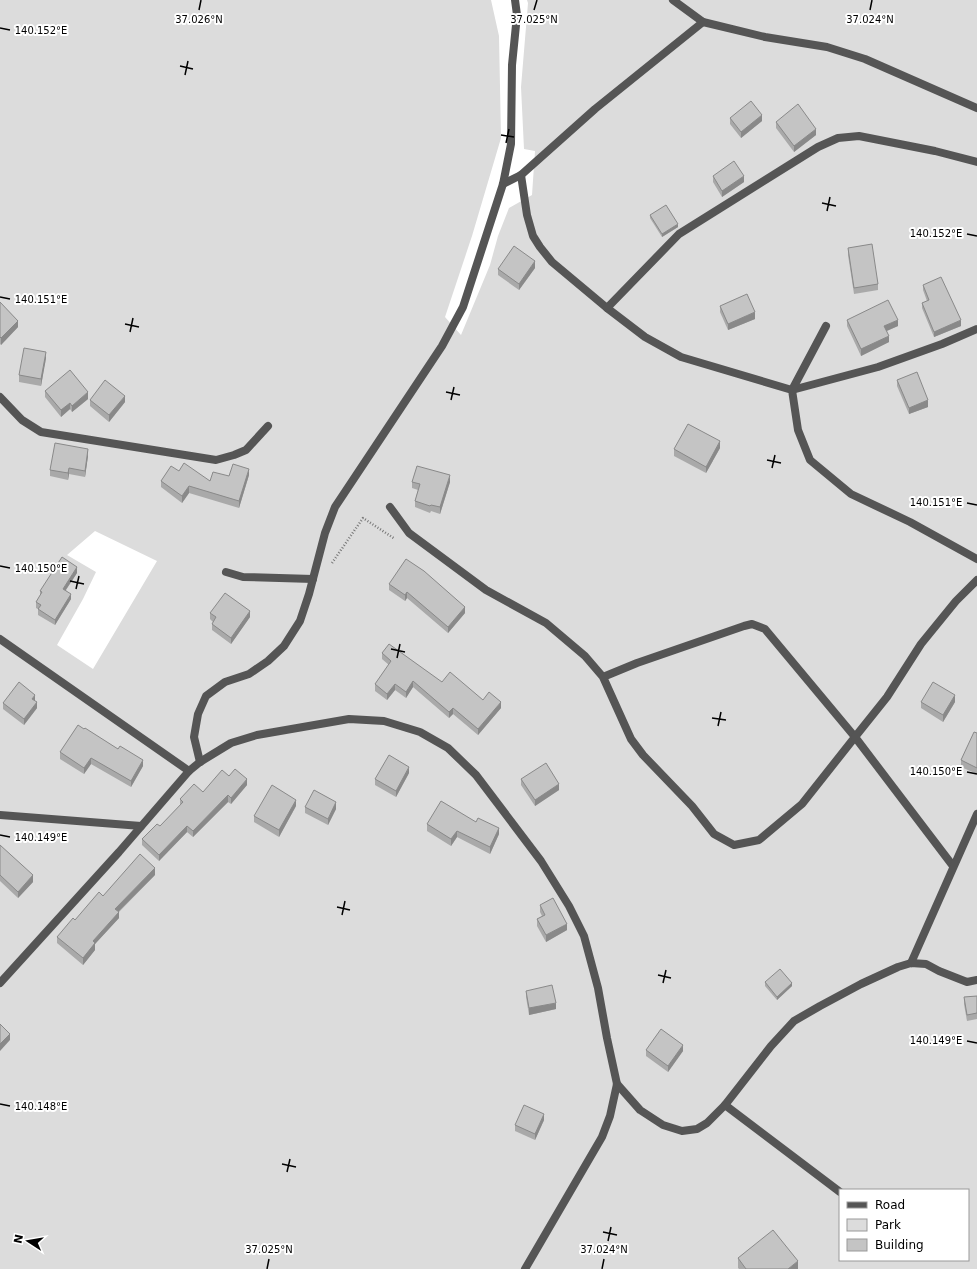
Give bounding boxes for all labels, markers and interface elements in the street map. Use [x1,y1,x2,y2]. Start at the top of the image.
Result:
text: 37.026°N [175,14,223,25]
text: 37.025°N [510,14,558,25]
text: 37.024°N [846,14,894,25]
text: 140.152°E [15,25,67,36]
text: 140.152°E [910,228,962,239]
text: 140.151°E [15,294,67,305]
text: 140.151°E [910,497,962,508]
text: 140.150°E [15,563,67,574]
text: 140.150°E [910,766,962,777]
text: 140.149°E [15,832,67,843]
text: 140.149°E [910,1035,962,1046]
text: 140.148°E [15,1101,67,1112]
legend [839,1189,969,1261]
text: Road [875,1198,905,1212]
text: Park [875,1218,901,1232]
north arrow [8,1221,48,1261]
text: N [11,1233,26,1245]
text: Building [875,1238,924,1252]
text: 37.025°N [245,1244,293,1255]
text: 37.024°N [580,1244,628,1255]

